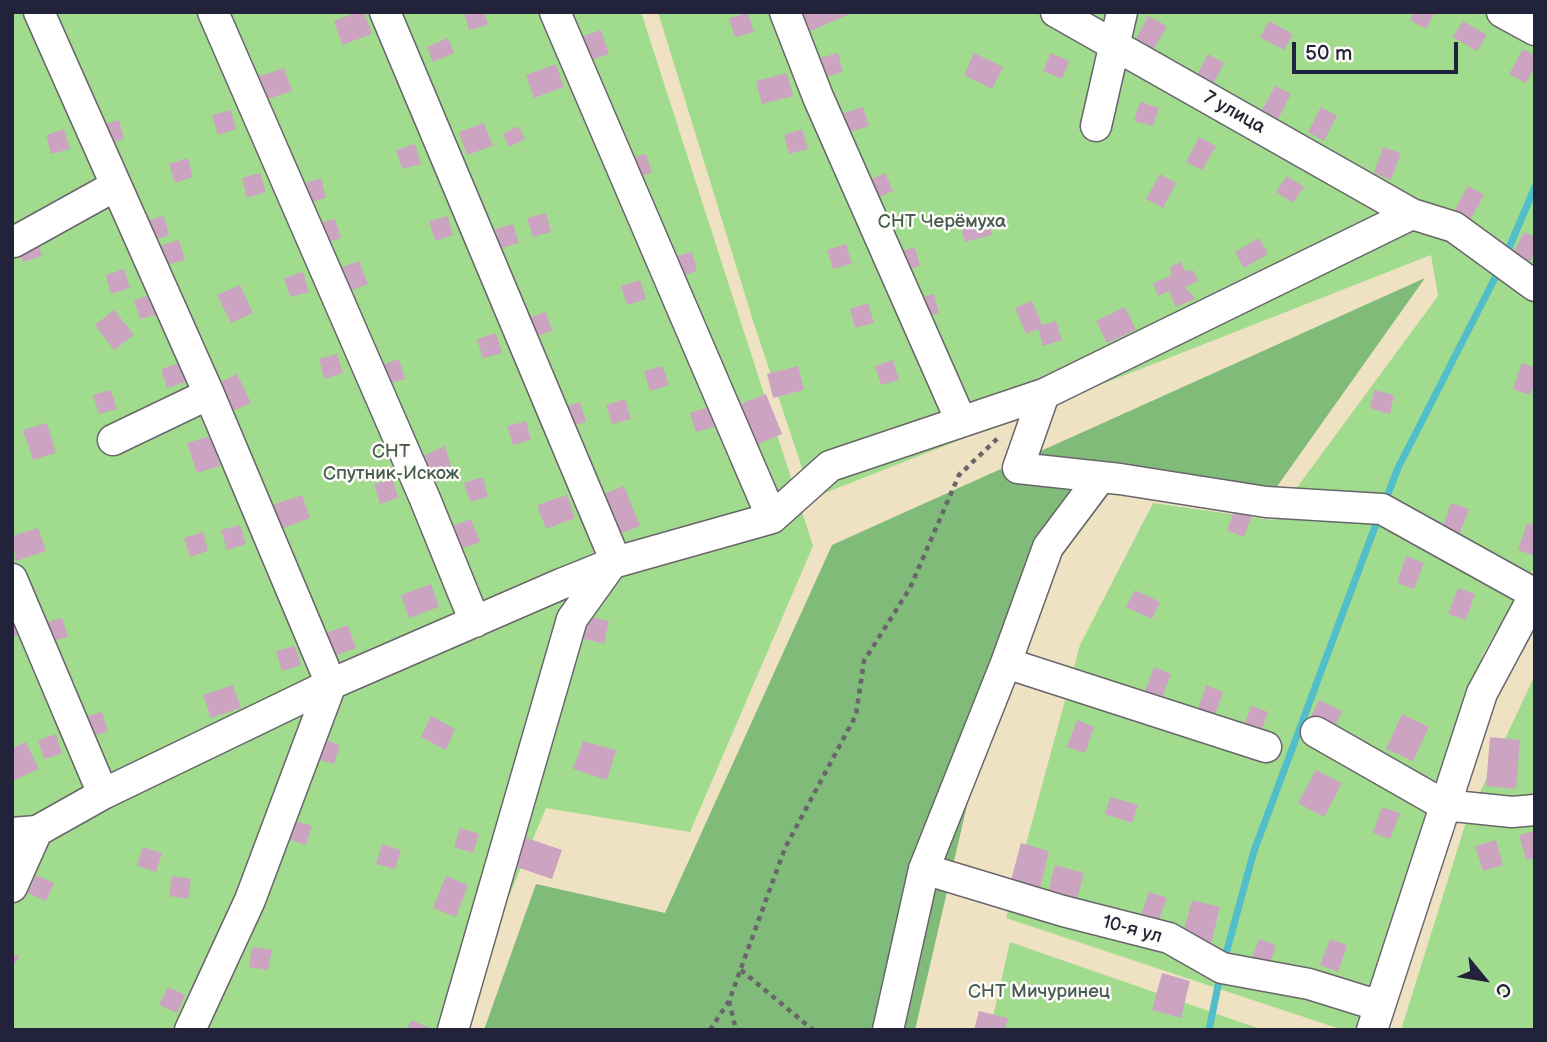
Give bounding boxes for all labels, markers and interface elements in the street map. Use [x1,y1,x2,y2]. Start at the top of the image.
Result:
scale bar [1295,28,1461,72]
text: 50 m [1305,41,1352,66]
street label: 7 улица [1199,87,1269,139]
park label: СНТ Черёмуха [878,211,1006,233]
park label: СНТ Спутник-Искож [323,441,459,485]
street label: 10-я ул [1100,911,1164,949]
north arrow [1449,944,1519,1014]
text: С [1489,978,1516,1001]
park label: СНТ Мичуринец [968,981,1110,1003]

